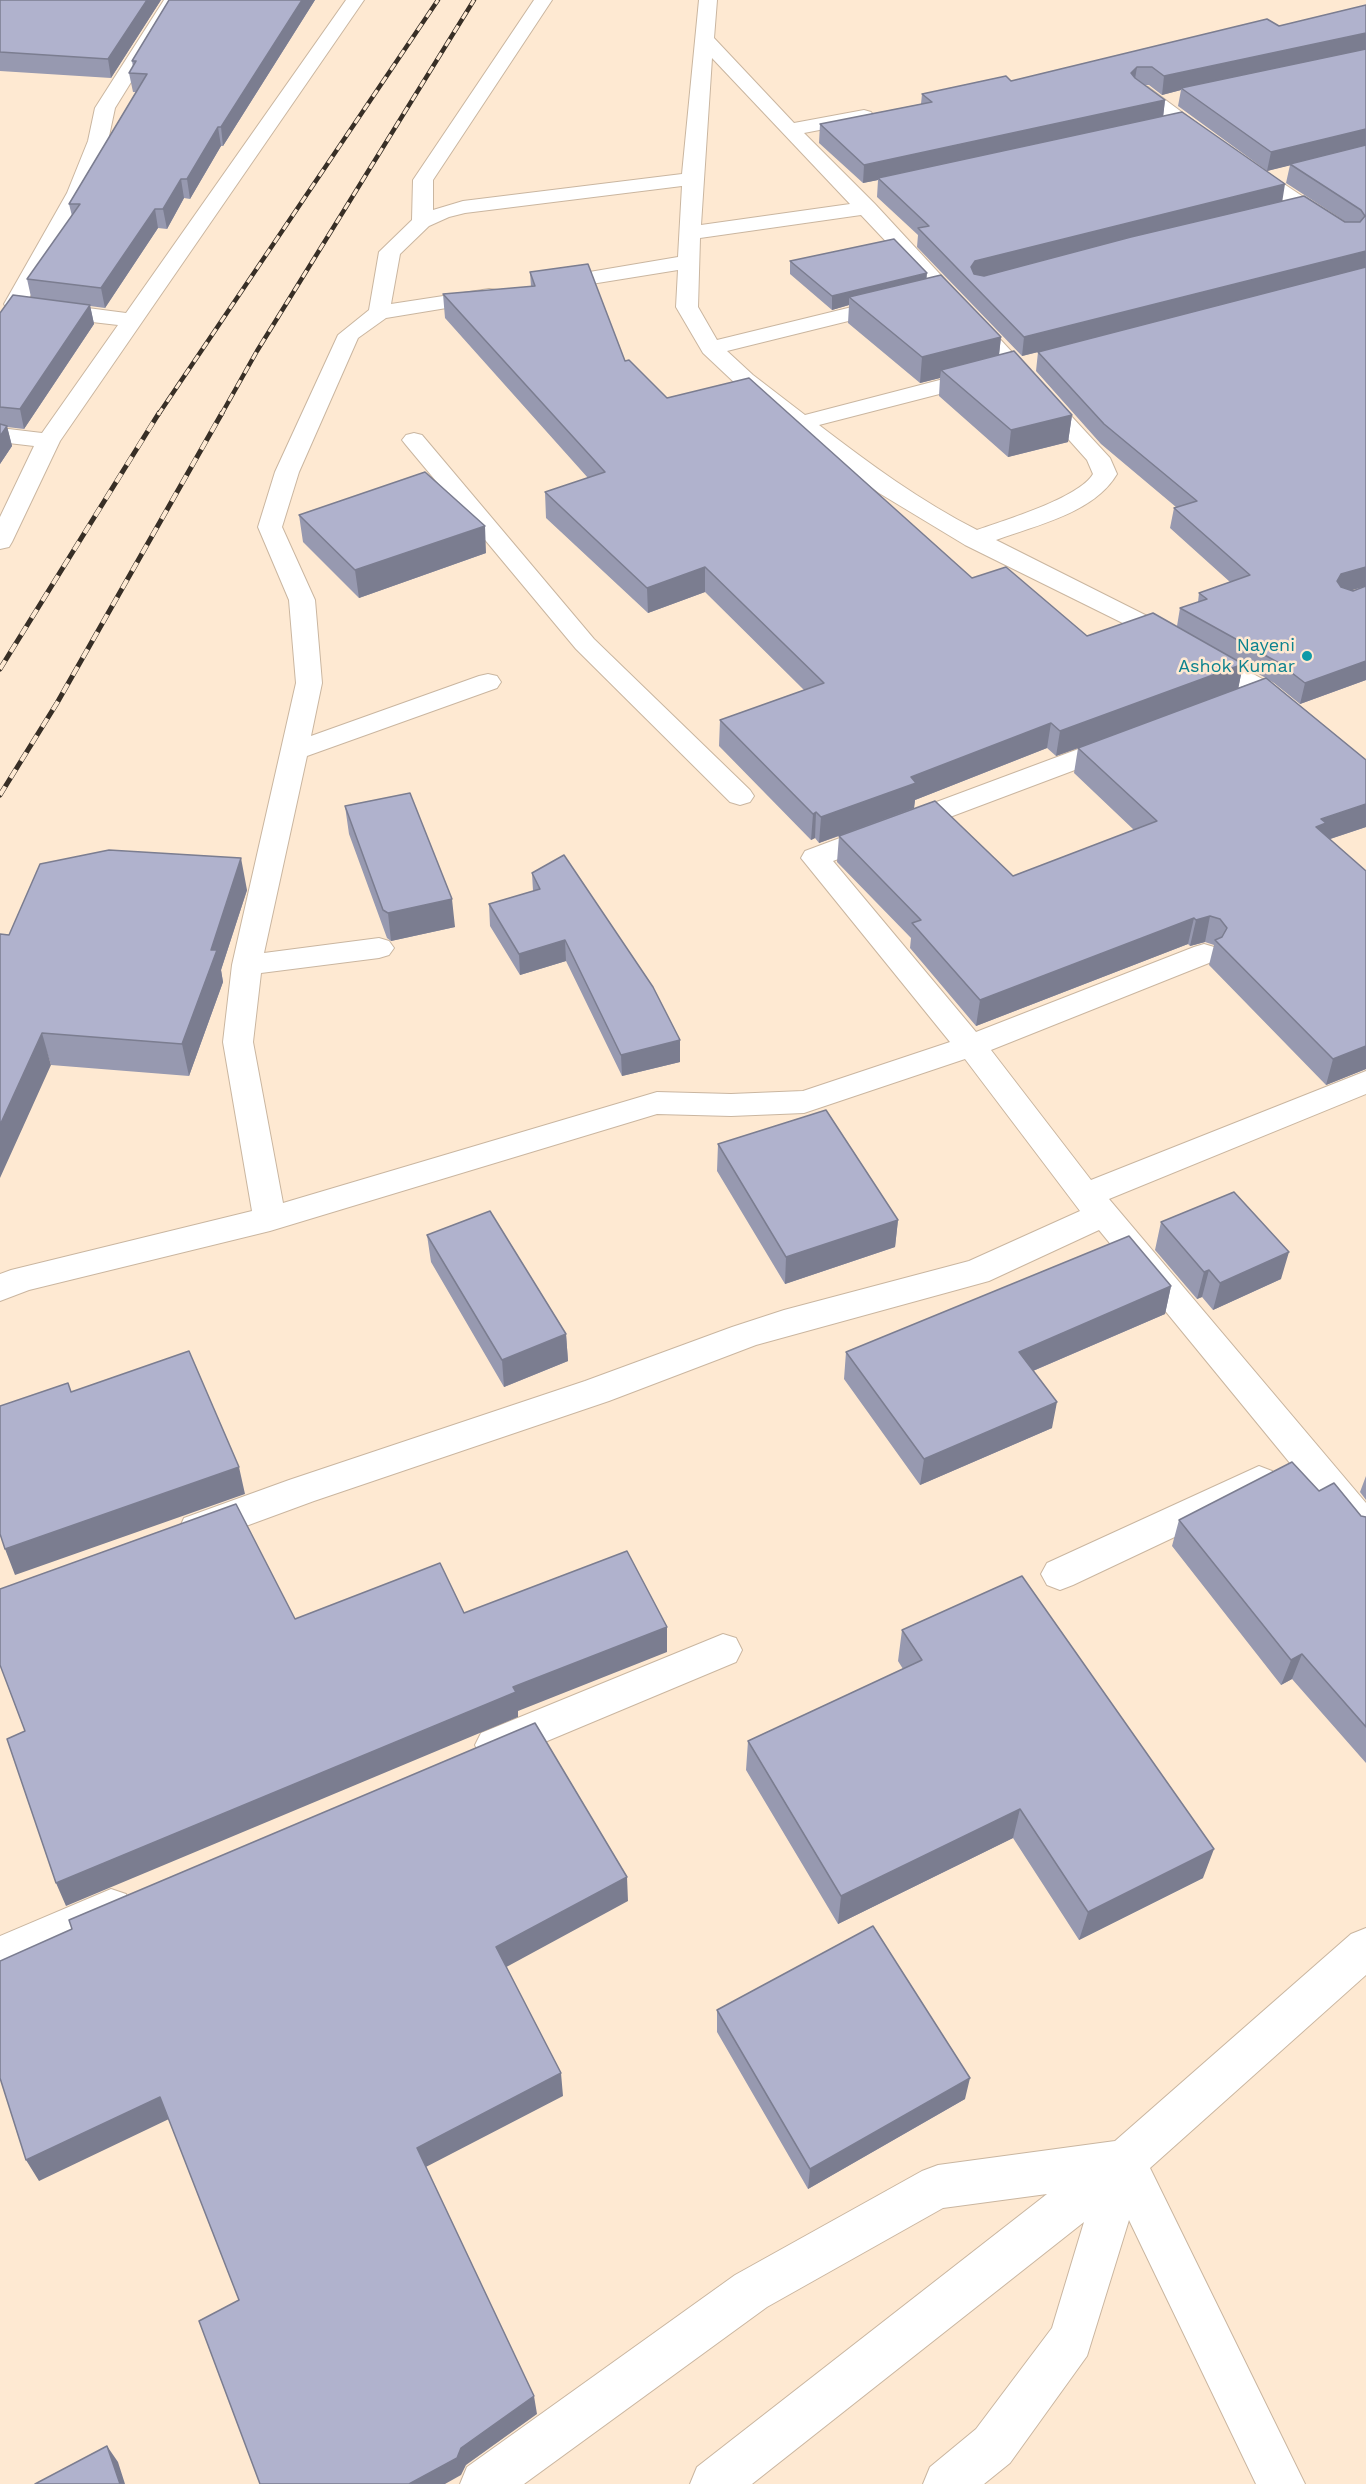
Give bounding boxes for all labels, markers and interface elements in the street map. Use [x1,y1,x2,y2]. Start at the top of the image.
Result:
place label: Nayeni Ashok Kumar [1178,635,1295,678]
marker: Nayeni Ashok Kumar [1300,649,1314,663]

